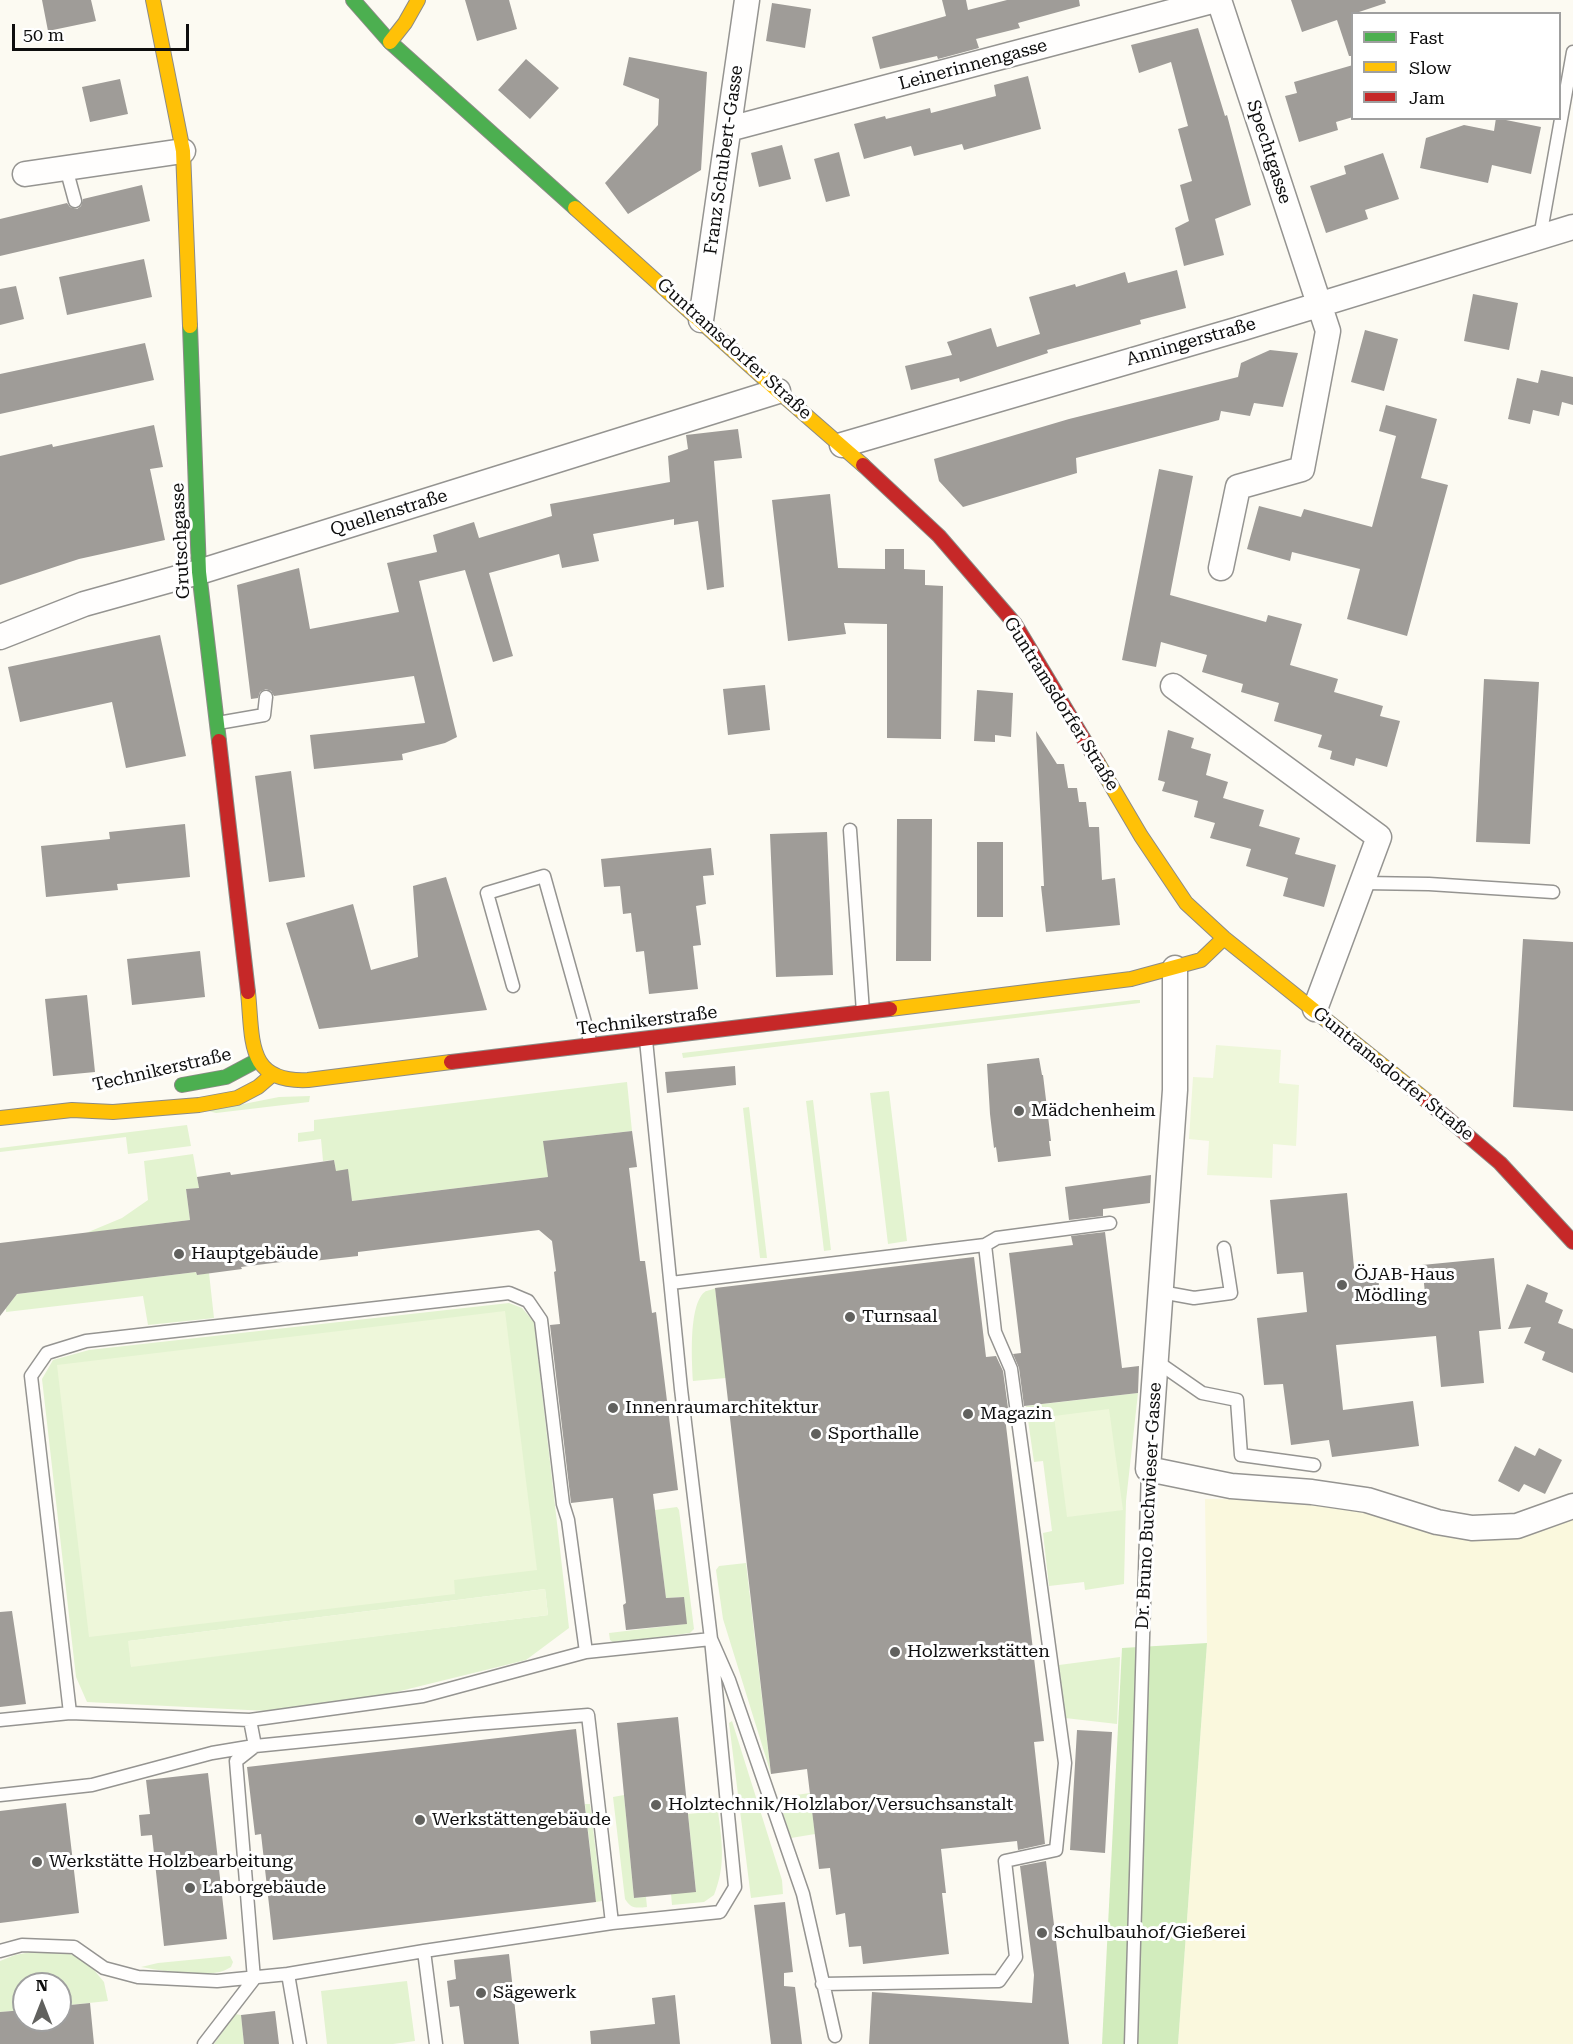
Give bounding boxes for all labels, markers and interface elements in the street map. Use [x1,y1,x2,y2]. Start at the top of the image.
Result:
scale bar [15,12,192,50]
legend [1351,12,1561,120]
text: 50 m [23,24,64,45]
text: Fast [1409,27,1444,48]
street label: Leinerinnengasse [896,35,1050,95]
text: Slow [1409,57,1451,78]
street label: Franz Schubert-Gasse [700,64,748,256]
text: Jam [1409,87,1445,108]
street label: Spechtgasse [1242,97,1296,207]
street label: Guntramsdorfer Straße [652,274,816,424]
street label: Anningerstraße [1124,313,1258,371]
street label: Grutschgasse [167,482,195,600]
street label: Quellenstraße [328,485,450,541]
street label: Guntramsdorfer Straße [999,613,1123,795]
street label: Technikerstraße [576,1002,718,1040]
street label: Guntramsdorfer Straße [1308,1002,1478,1146]
street label: Technikerstraße [91,1044,233,1096]
place label: Mädchenheim [1031,1100,1156,1122]
marker: Mädchenheim [1012,1104,1026,1118]
place label: Hauptgebäude [191,1243,318,1265]
marker: Hauptgebäude [172,1247,186,1261]
place label: ÖJAB-Haus Mödling [1354,1264,1454,1306]
marker: ÖJAB-Haus Mödling [1335,1278,1349,1292]
place label: Turnsaal [862,1306,937,1328]
marker: Turnsaal [843,1310,857,1324]
street label: Dr. Bruno Buchwieser-Gasse [1132,1382,1166,1630]
place label: Innenraumarchitektur [625,1397,818,1419]
marker: Innenraumarchitektur [606,1401,620,1415]
place label: Magazin [980,1403,1052,1425]
marker: Magazin [961,1407,975,1421]
place label: Sporthalle [828,1423,919,1445]
marker: Sporthalle [809,1427,823,1441]
place label: Holzwerkstätten [907,1641,1050,1663]
marker: Holzwerkstätten [888,1645,902,1659]
place label: Holztechnik/Holzlabor/Versuchsanstalt [668,1794,1013,1816]
marker: Holztechnik/Holzlabor/Versuchsanstalt [649,1798,663,1812]
place label: Werkstättengebäude [432,1809,611,1831]
marker: Werkstättengebäude [413,1813,427,1827]
place label: Werkstätte Holzbearbeitung [49,1851,293,1873]
marker: Werkstätte Holzbearbeitung [30,1855,44,1869]
place label: Laborgebäude [202,1877,326,1899]
marker: Laborgebäude [183,1881,197,1895]
place label: Schulbauhof/Gießerei [1054,1922,1246,1944]
marker: Schulbauhof/Gießerei [1035,1926,1049,1940]
north arrow [12,1972,72,2032]
text: N [36,1976,48,1995]
place label: Sägewerk [493,1982,577,2004]
marker: Sägewerk [474,1986,488,2000]

